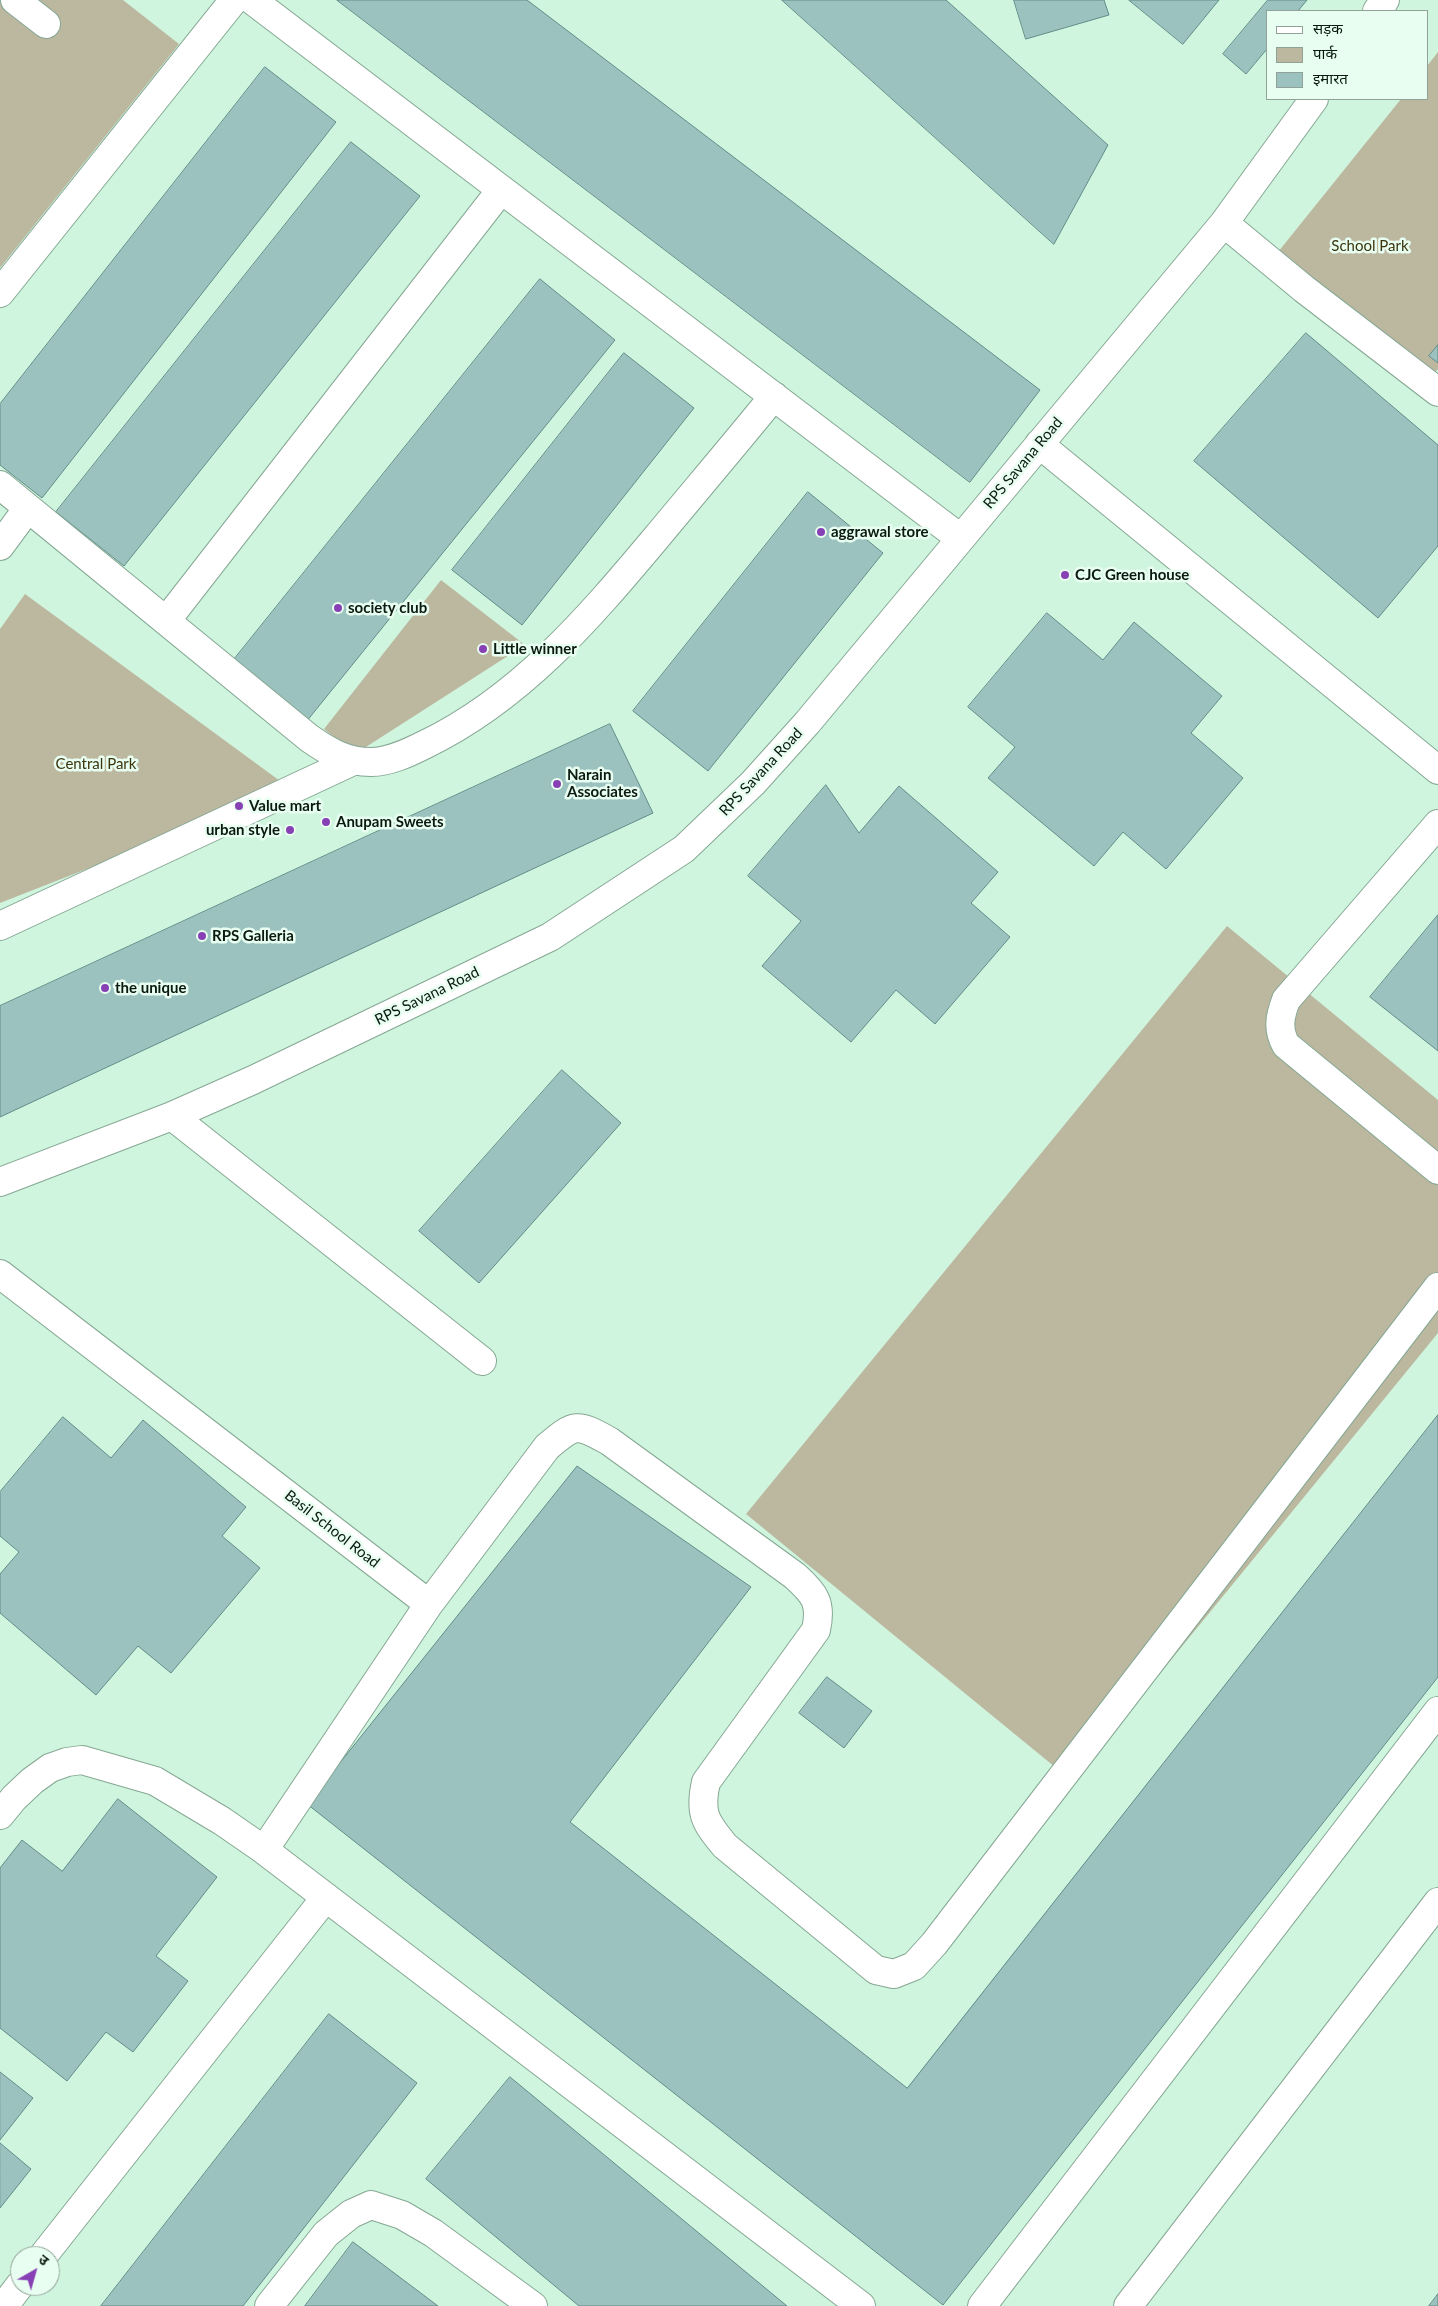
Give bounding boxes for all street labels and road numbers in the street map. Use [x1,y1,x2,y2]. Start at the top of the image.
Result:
street label: RPS Savana Road [980,414,1066,512]
street label: RPS Savana Road [716,724,806,820]
street label: RPS Savana Road [372,963,482,1029]
street label: Basil School Road [281,1486,383,1572]

